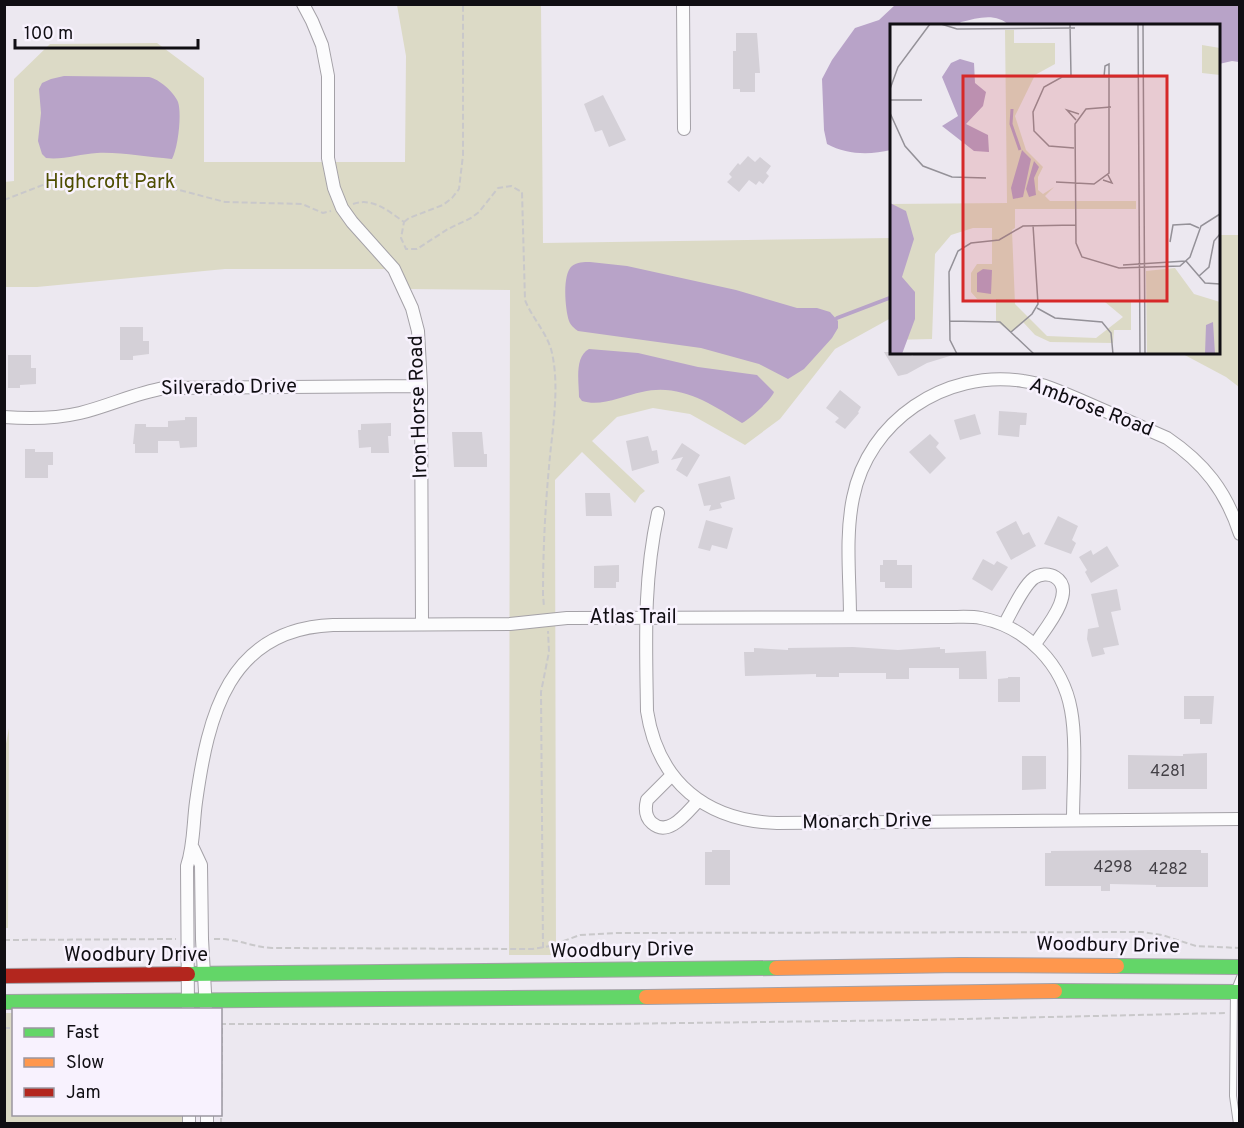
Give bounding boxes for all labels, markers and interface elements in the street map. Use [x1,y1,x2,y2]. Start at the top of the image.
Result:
scale bar [15,12,198,50]
text: 100 m [24,23,73,46]
inset map [890,24,1220,354]
park label: Highcroft Park [45,170,175,196]
street label: Iron Horse Road [404,335,434,479]
street label: Ambrose Road [1025,372,1157,444]
street label: Silverado Drive [161,374,297,402]
street label: Atlas Trail [589,605,677,631]
house number: 4281 [1150,762,1186,782]
street label: Monarch Drive [802,808,932,836]
house number: 4298 [1093,858,1133,878]
house number: 4282 [1149,860,1187,880]
street label: Woodbury Drive [1036,932,1180,960]
street label: Woodbury Drive [550,937,694,965]
street label: Woodbury Drive [64,943,208,969]
legend [12,1008,222,1116]
text: Fast [66,1022,99,1045]
text: Slow [66,1052,104,1075]
text: Jam [66,1082,101,1105]

